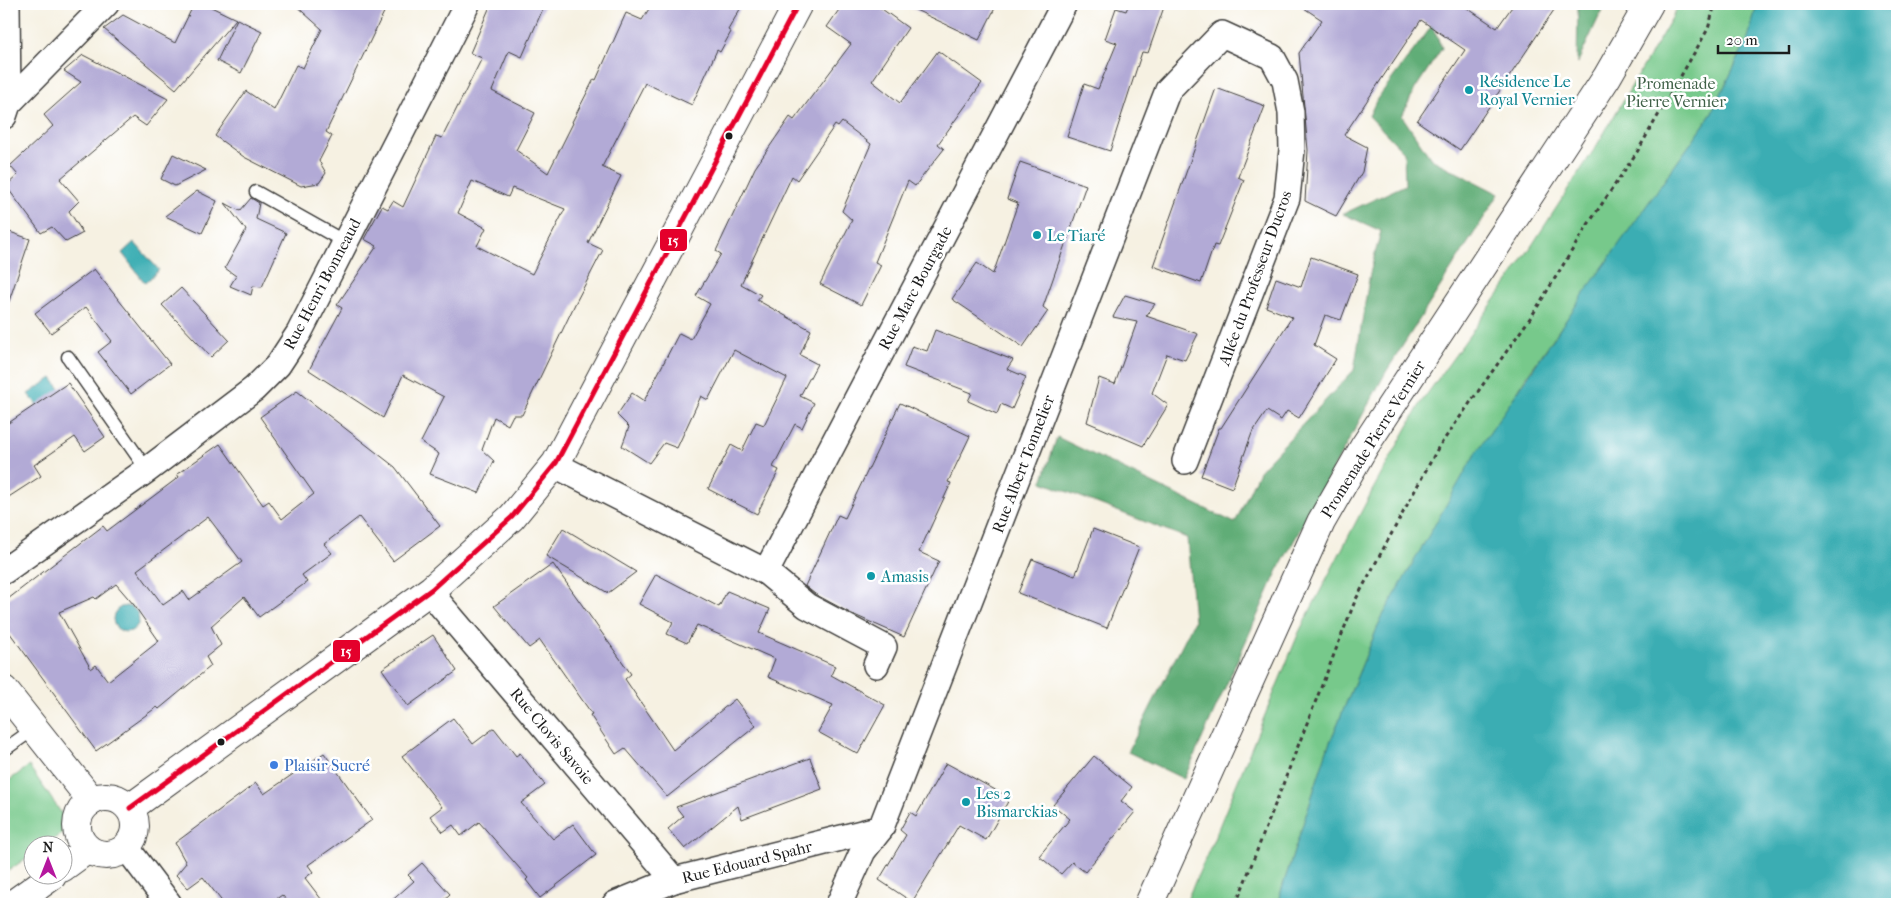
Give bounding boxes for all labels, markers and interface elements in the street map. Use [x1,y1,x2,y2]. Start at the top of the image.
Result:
scale bar [1718,22,1790,54]
text: 20 m [1726,31,1758,49]
place label: Résidence Le Royal Vernier [1479,72,1575,109]
park label: Promenade Pierre Vernier [1626,74,1726,111]
marker: Résidence Le Royal Vernier [1463,84,1475,96]
unlabelled marker [724,131,734,141]
street label: Allée du Professeur Ducros [1214,188,1296,369]
street label: Rue Henri Bonneaud [279,215,365,353]
street label: Rue Marc Bourgade [874,223,956,353]
place label: Le Tiaré [1047,226,1105,245]
line badge: 15 [659,228,688,252]
marker: Le Tiaré [1031,229,1043,241]
text: 15 [668,232,679,249]
street label: Promenade Pierre Vernier [1317,357,1429,521]
street label: Rue Albert Tonnelier [988,392,1058,536]
place label: Amasis [880,567,929,586]
marker: Amasis [865,570,877,582]
line badge: 15 [332,639,361,663]
text: 15 [341,643,352,660]
street label: Rue Clovis Savoie [506,684,598,788]
unlabelled marker [216,737,226,747]
place label: Plaisir Sucré [284,756,370,775]
marker: Plaisir Sucré [268,759,280,771]
place label: Les 2 Bismarckias [976,784,1058,821]
marker: Les 2 Bismarckias [960,796,972,808]
north arrow [22,836,72,886]
street label: Rue Edouard Spahr [680,837,814,887]
text: N [43,839,54,856]

